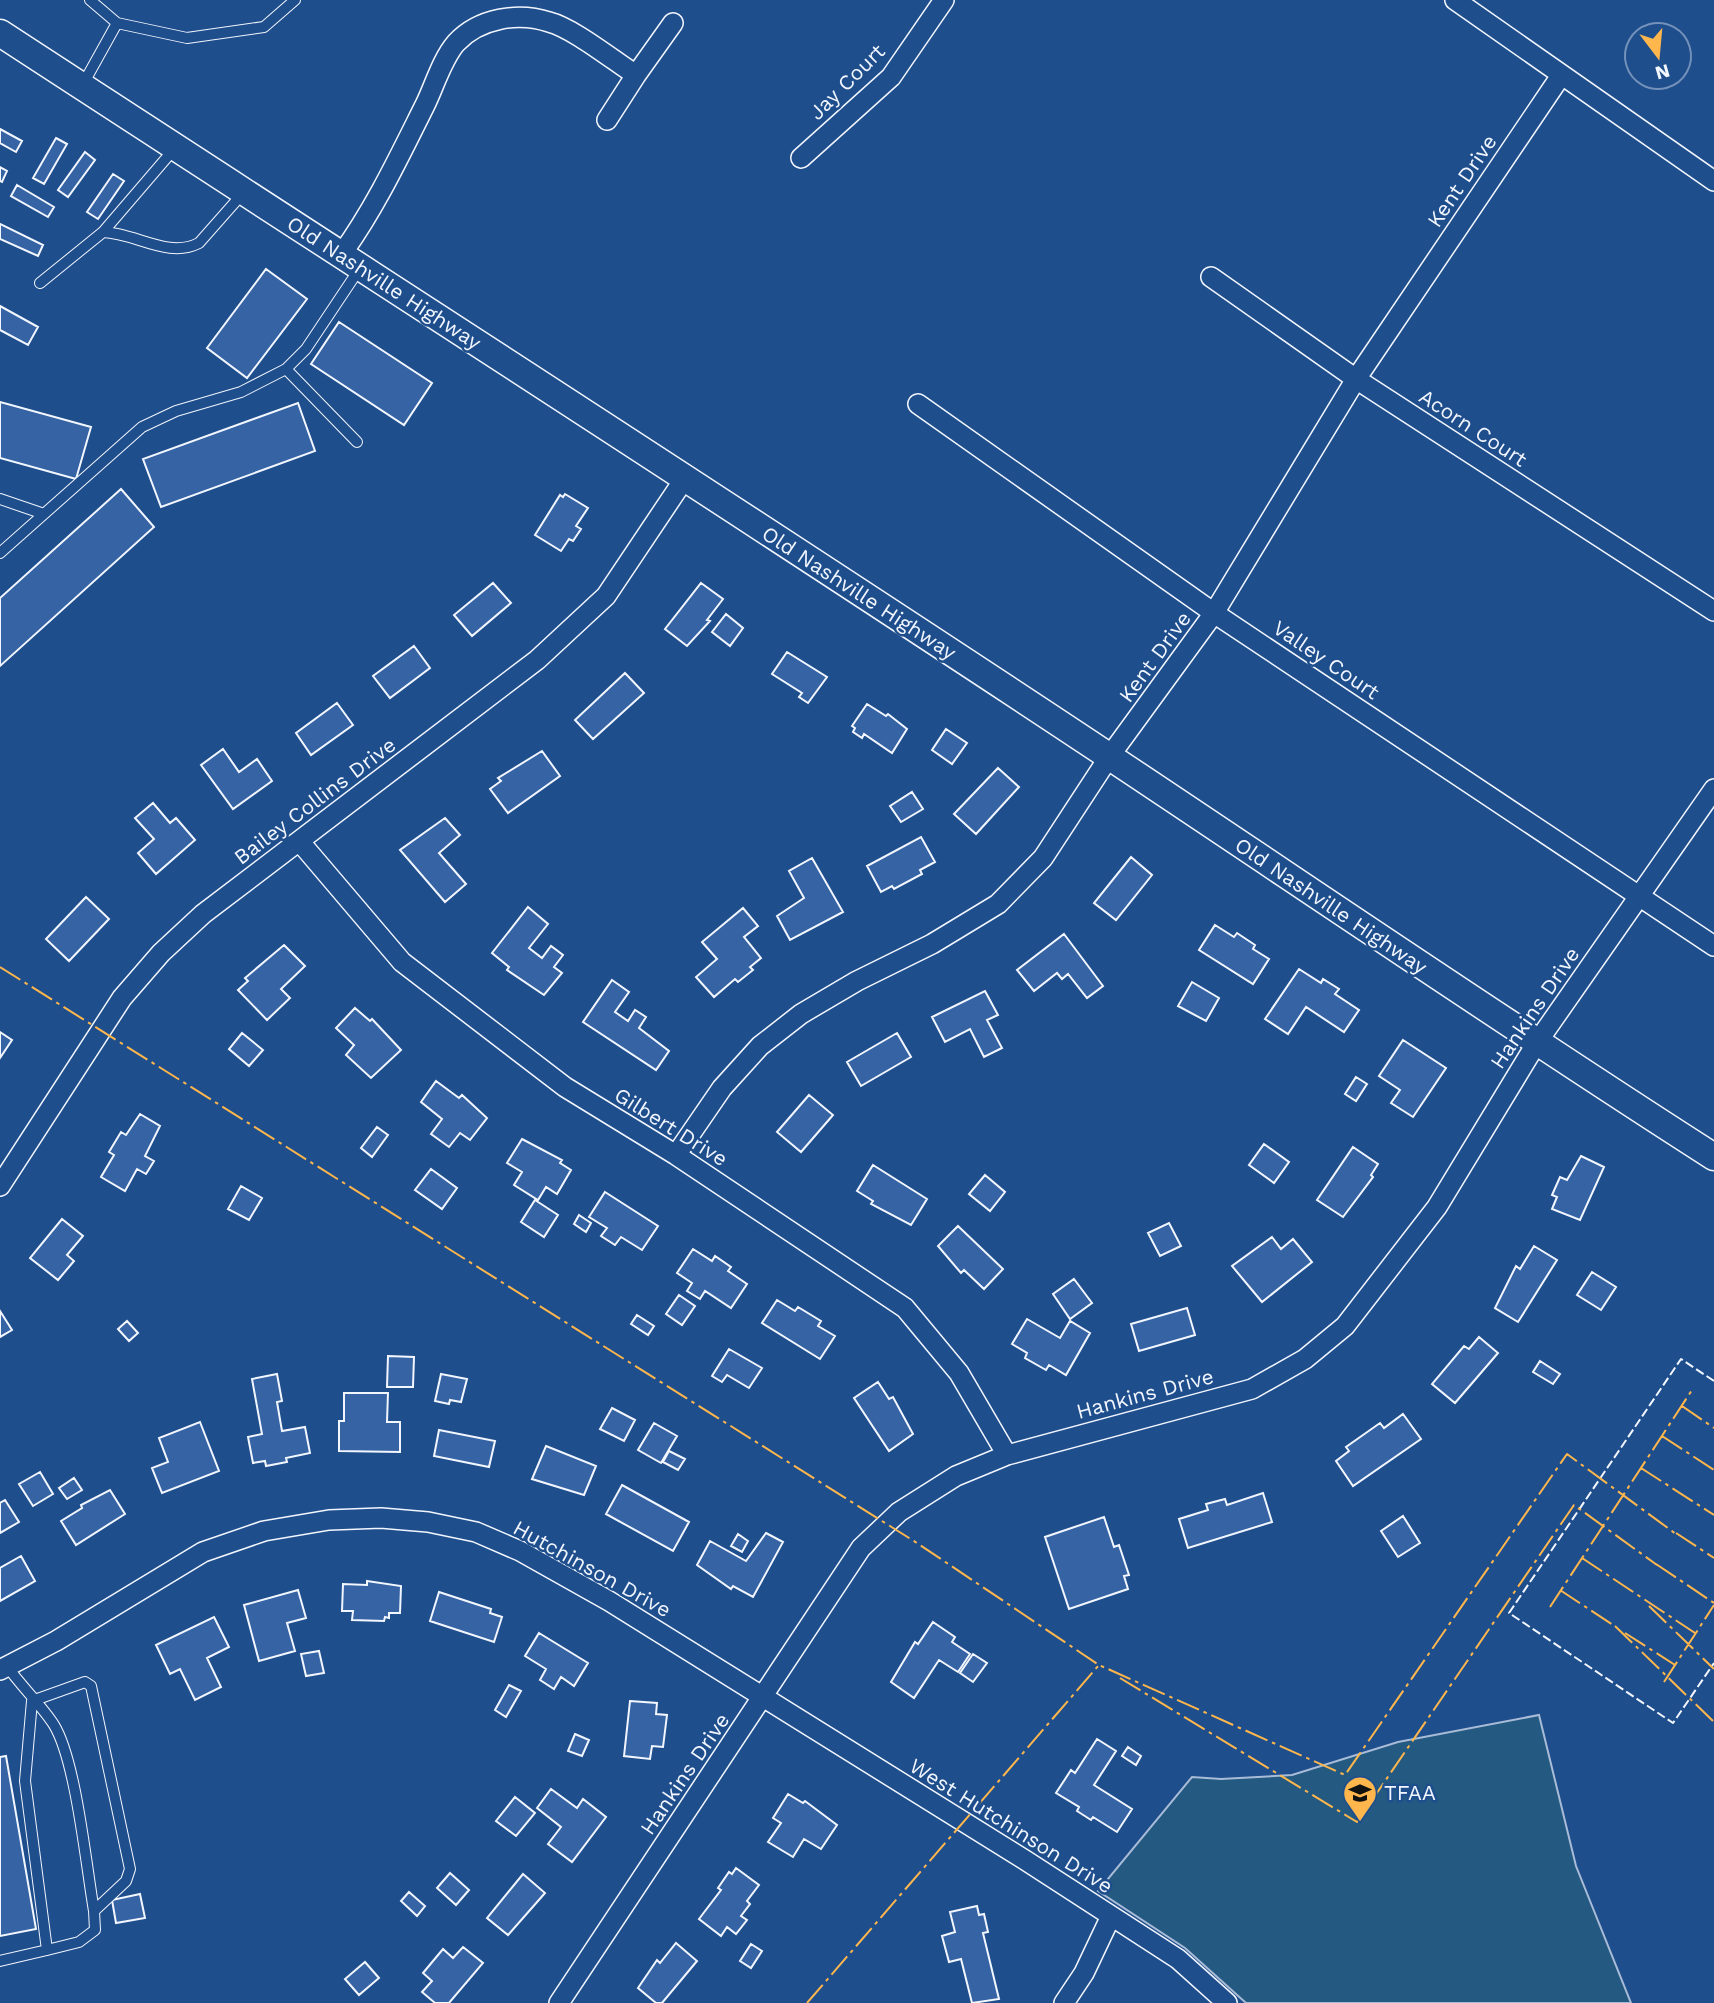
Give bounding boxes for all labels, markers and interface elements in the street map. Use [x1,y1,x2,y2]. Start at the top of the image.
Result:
north arrow [1623,21,1693,91]
street label: Jay Court [804,38,890,125]
text: N [1653,59,1672,85]
street label: Kent Drive [1422,130,1502,232]
street label: Old Nashville Highway [282,210,486,355]
street label: Acorn Court [1415,383,1532,472]
street label: Old Nashville Highway [757,520,961,665]
street label: Kent Drive [1113,606,1196,707]
street label: Valley Court [1268,615,1384,704]
street label: Bailey Collins Drive [229,732,400,869]
street label: Old Nashville Highway [1230,832,1432,979]
street label: Hankins Drive [1485,942,1584,1073]
street label: Gilbert Drive [610,1082,732,1171]
street label: Hankins Drive [1073,1363,1216,1424]
street label: Hutchinson Drive [509,1515,675,1622]
street label: Hankins Drive [635,1708,734,1839]
street label: West Hutchinson Drive [905,1753,1118,1898]
school or university icon: TFAA [1341,1774,1379,1823]
place label: TFAA [1384,1780,1436,1805]

